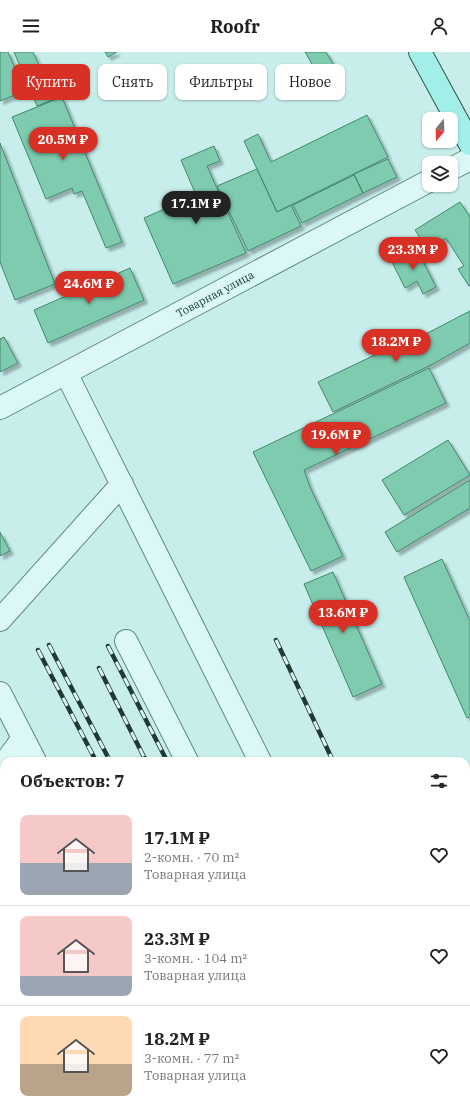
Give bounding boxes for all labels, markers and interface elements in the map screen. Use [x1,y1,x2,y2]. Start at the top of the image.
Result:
icon: menu [20,15,42,37]
text: Roofr [210,15,260,38]
icon: person [428,15,450,37]
chip: Купить [12,64,90,100]
chip: Снять [98,64,167,100]
chip: Фильтры [175,64,267,100]
chip: Новое [275,64,345,100]
north arrow [422,112,458,148]
map controls [422,112,458,192]
pin: 20.5M ₽ [26,127,100,161]
text: 20.5M ₽ [38,131,88,148]
button: layers [422,156,458,192]
pin: 17.1M ₽ [159,191,233,225]
text: 17.1M ₽ [171,195,221,212]
pin: 23.3M ₽ [376,237,450,271]
text: 23.3M ₽ [388,241,438,258]
street label: Товарная улица [173,267,257,321]
pin: 24.6M ₽ [52,271,126,305]
text: 24.6M ₽ [64,275,114,292]
pin: 18.2M ₽ [359,329,433,363]
text: 18.2M ₽ [371,333,421,350]
pin: 19.6M ₽ [299,422,373,456]
text: 19.6M ₽ [311,426,361,443]
pin: 13.6M ₽ [306,600,380,634]
text: 13.6M ₽ [318,604,368,621]
text: Объектов: 7 [20,770,124,792]
icon: filters [428,770,450,792]
text: 17.1M ₽ [144,827,210,849]
icon: home [52,831,100,879]
icon: heart [428,844,450,866]
text: 2-комн. · 70 m² [144,849,239,866]
text: Товарная улица [144,866,246,883]
text: 23.3M ₽ [144,928,210,950]
icon: home [52,932,100,980]
icon: heart [428,945,450,967]
text: 3-комн. · 104 m² [144,950,247,967]
text: Товарная улица [144,967,246,984]
text: 18.2M ₽ [144,1028,210,1050]
icon: home [52,1032,100,1080]
icon: heart [428,1045,450,1067]
text: 3-комн. · 77 m² [144,1050,239,1067]
text: Товарная улица [144,1067,246,1084]

